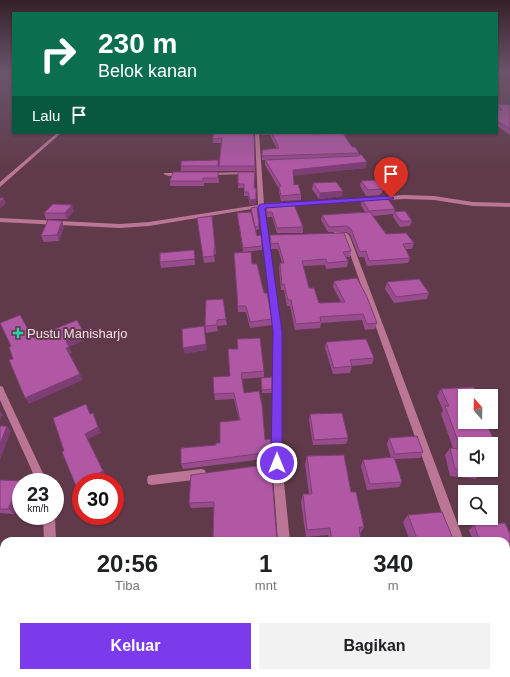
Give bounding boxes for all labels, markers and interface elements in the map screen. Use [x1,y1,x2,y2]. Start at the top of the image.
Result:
icon: right [32,28,84,80]
text: 230 m [98,28,177,59]
text: Belok kanan [98,61,197,81]
icon: arrive [68,104,90,126]
text: Lalu [32,107,60,124]
pin [374,157,408,198]
icon: arrive [380,163,402,185]
place label: Pustu Manisharjo [27,326,127,341]
marker: Pustu Manisharjo [12,327,24,339]
north arrow [458,389,498,429]
map controls [458,389,498,525]
button: sound [458,437,498,477]
position arrow [256,442,298,484]
speed limit sign: 30 [72,473,124,525]
text: 23 [27,483,49,505]
button: search [458,485,498,525]
text: km/h [27,503,49,514]
text: 20:56 [97,550,158,577]
text: 1 [259,550,272,577]
text: 340 [373,550,413,577]
text: Tiba [115,578,140,593]
text: mnt [255,578,277,593]
text: m [388,578,399,593]
button: Keluar [20,623,251,669]
button: Bagikan [259,623,490,669]

